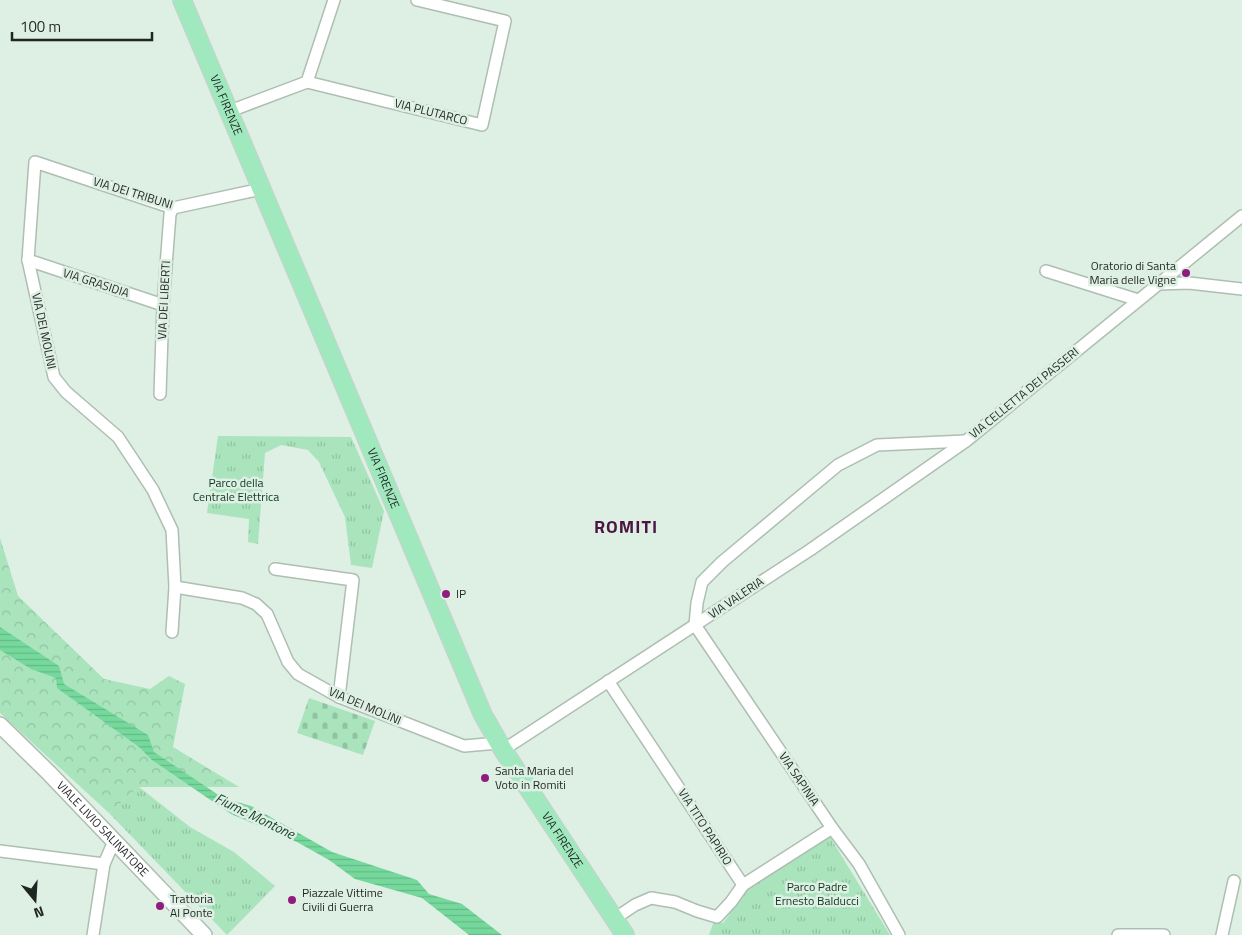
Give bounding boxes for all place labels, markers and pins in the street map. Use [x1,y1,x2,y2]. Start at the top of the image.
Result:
place label: Oratorio di Santa Maria delle Vigne [1090,256,1176,289]
marker: Oratorio di Santa Maria delle Vigne [1180,267,1192,279]
place label: IP [456,584,466,603]
marker: IP [440,588,452,600]
place label: Santa Maria del Voto in Romiti [495,761,574,794]
marker: Santa Maria del Voto in Romiti [479,772,491,784]
place label: Piazzale Vittime Civili di Guerra [302,883,383,916]
place label: Trattoria Al Ponte [170,889,213,922]
marker: Piazzale Vittime Civili di Guerra [286,894,298,906]
marker: Trattoria Al Ponte [154,900,166,912]

